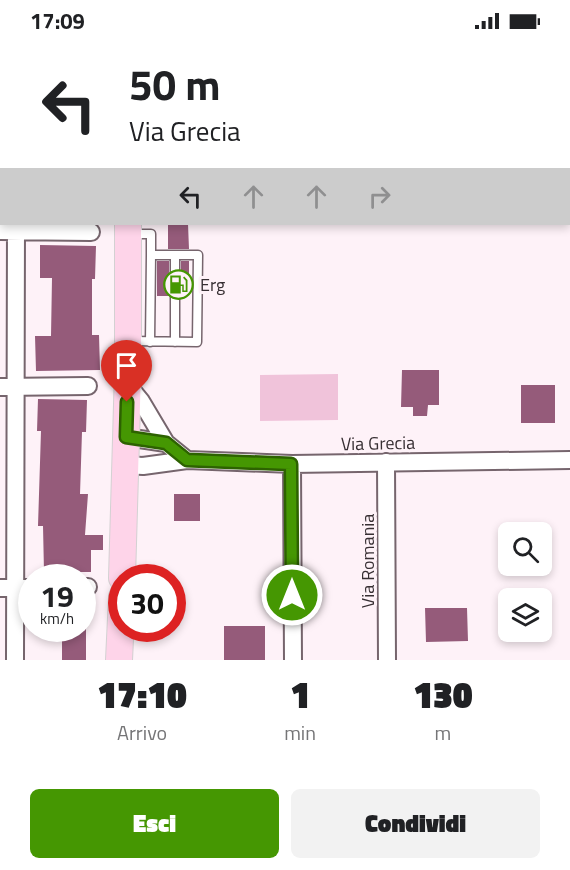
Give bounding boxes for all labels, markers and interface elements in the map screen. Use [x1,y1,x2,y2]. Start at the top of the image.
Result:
text: 17:09 [30,4,85,38]
text: 50 m [129,52,221,116]
icon: left [30,66,108,144]
text: Via Grecia [129,110,241,151]
icon: left [174,180,207,213]
icon: ahead [237,180,270,213]
icon: ahead [300,180,333,213]
icon: right [363,180,396,213]
fuel station icon: Erg [163,268,195,300]
place label: Erg [200,271,225,298]
pin [101,340,152,402]
icon: arrive [110,349,143,382]
street label: Via Grecia [341,429,415,457]
street label: Via Romania [354,514,381,608]
map controls [498,522,552,642]
button: search [498,522,552,576]
position arrow [260,563,324,627]
speed limit sign: 30 [108,564,186,642]
text: 19 [40,573,74,619]
button: layers [498,588,552,642]
text: km/h [40,607,74,630]
text: 17:10 [97,667,187,722]
text: 1 [290,667,310,722]
text: 130 [413,667,473,722]
text: Arrivo [117,717,167,748]
text: min [284,717,316,748]
text: m [435,717,451,748]
button: Esci [30,789,279,858]
button: Condividi [291,789,540,858]

